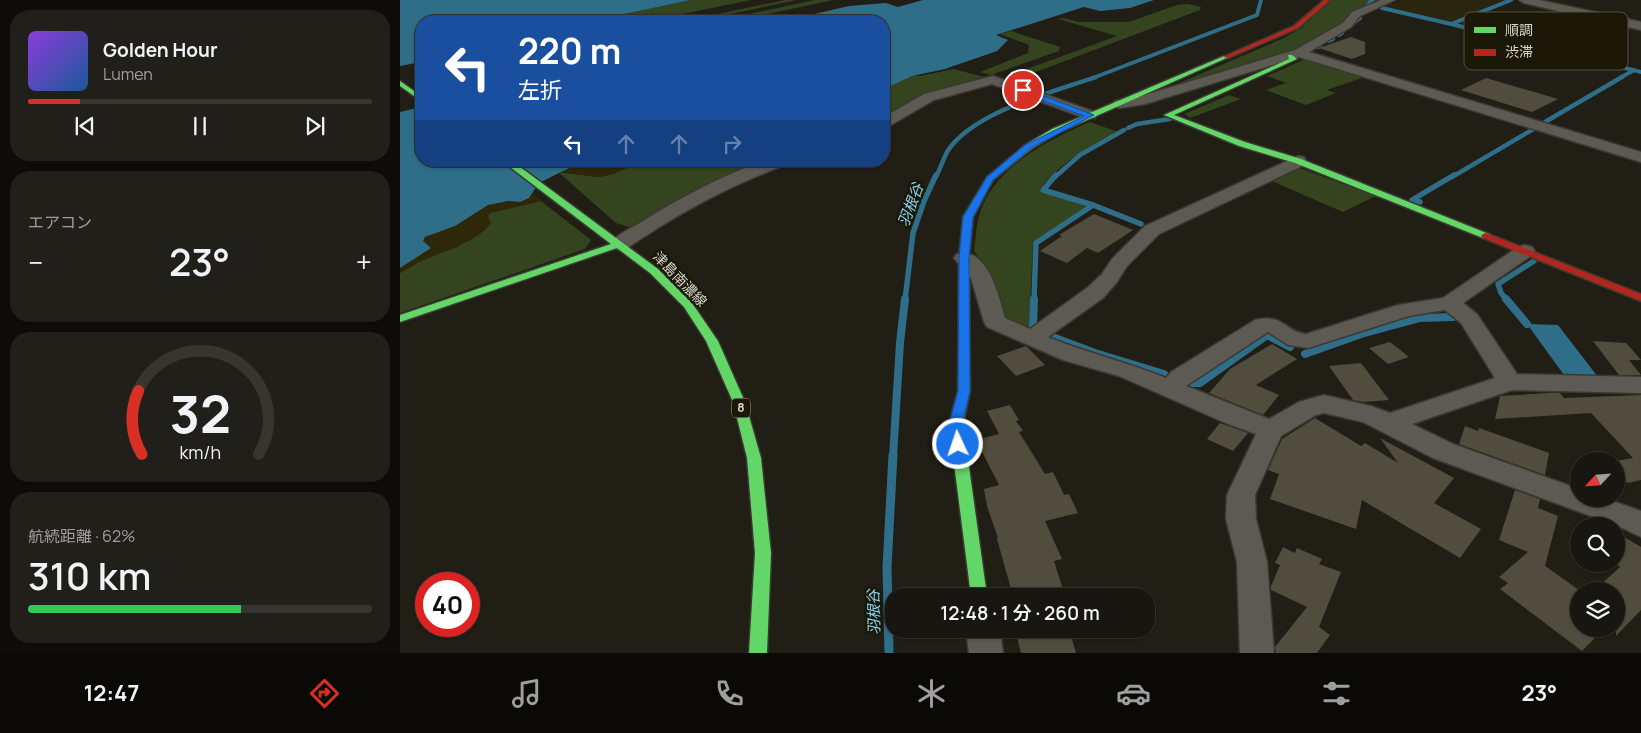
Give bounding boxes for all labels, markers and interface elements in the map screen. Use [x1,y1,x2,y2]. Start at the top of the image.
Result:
legend [1464,12,1628,70]
text: 順調 [1505,20,1533,39]
text: 220 m [518,27,621,75]
icon: left [435,35,500,100]
text: Golden Hour [103,37,217,63]
text: 渋滞 [1505,42,1533,61]
text: Lumen [103,63,153,85]
pin [1002,69,1044,111]
text: 左折 [518,75,562,105]
icon: arrive [1009,76,1037,104]
icon: previous [71,112,99,140]
icon: pause [186,112,214,140]
icon: next [301,112,329,140]
icon: left [559,130,587,158]
icon: ahead [612,130,640,158]
icon: ahead [665,130,693,158]
icon: right [718,130,746,158]
water label: 羽根谷 [893,178,929,230]
text: エアコン [28,211,92,233]
text: 23° [169,235,230,287]
text: − [28,243,43,281]
text: + [356,243,372,281]
street label: 津島南濃線 [649,247,712,310]
text: 32 [169,378,231,449]
road number: 8 [732,398,750,418]
position arrow [931,417,983,469]
text: km/h [179,440,221,464]
north arrow [1570,452,1625,508]
map controls [1570,452,1625,637]
button: search [1570,517,1625,572]
text: 航続距離 · 62% [28,525,136,547]
text: 310 km [28,549,151,601]
speed limit sign: 40 [415,572,480,637]
button: layers [1570,582,1625,637]
water label: 羽根谷 [863,587,884,635]
text: 12:48 · 1 分 · 260 m [940,600,1100,626]
icon: directions [307,676,342,711]
icon: music [509,676,544,711]
icon: phone [712,676,747,711]
icon: climate [914,676,949,711]
icon: car [1116,676,1151,711]
icon: filters [1319,676,1354,711]
text: 12:47 [84,678,139,708]
text: 23° [1521,678,1557,708]

